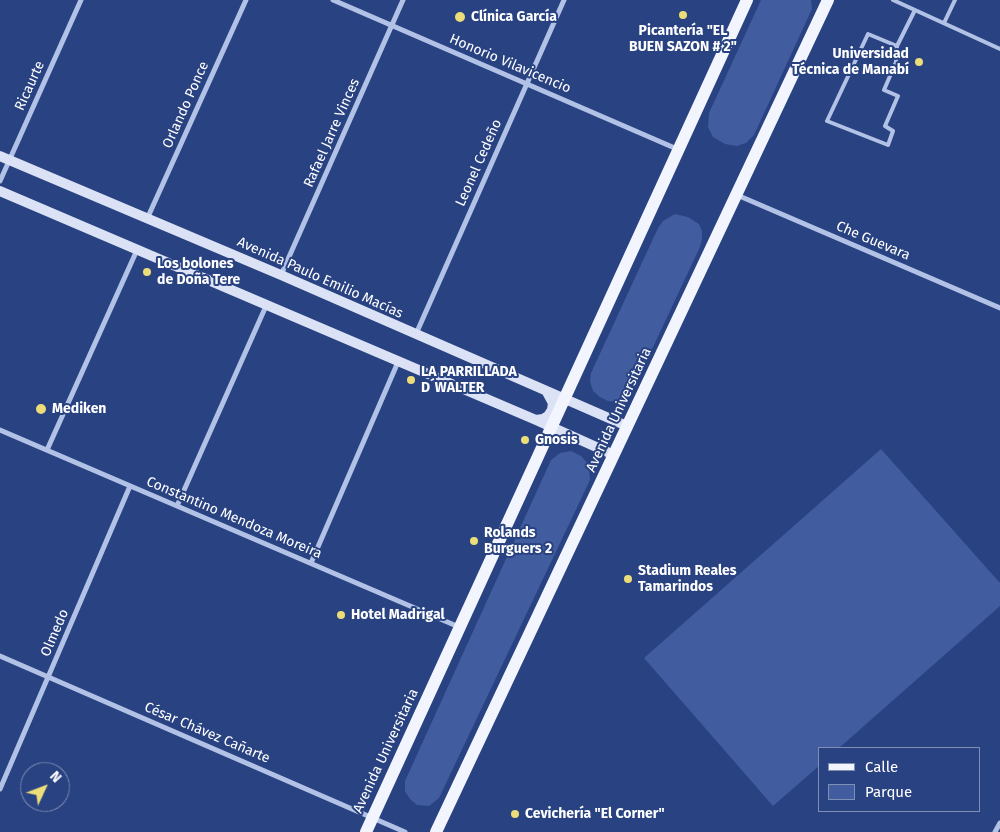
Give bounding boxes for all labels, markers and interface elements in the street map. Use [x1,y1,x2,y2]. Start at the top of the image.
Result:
place label: Clínica García [471,9,557,25]
marker: Picantería "EL BUEN SAZON # 2" [677,9,689,21]
marker: Clínica García [453,10,467,24]
place label: Picantería "EL BUEN SAZON # 2" [629,23,737,56]
street label: Honorio Vilavicencio [447,31,573,97]
place label: Universidad Técnica de Manabí [792,46,909,78]
marker: Universidad Técnica de Manabí [913,56,925,68]
street label: Ricaurte [12,59,48,113]
street label: Orlando Ponce [159,59,213,151]
street label: Rafael Jarre Vinces [300,76,364,190]
street label: Leonel Cedeño [452,117,506,209]
street label: Che Guevara [834,218,912,264]
street label: Avenida Paulo Emilio Macías [234,234,406,322]
place label: Los bolones de Doña Tere [157,256,240,288]
marker: Los bolones de Doña Tere [141,266,153,278]
street label: Avenida Universitaria [583,345,655,475]
place label: LA PARRILLADA D´WALTER [421,364,517,397]
marker: LA PARRILLADA D´WALTER [405,374,417,386]
place label: Mediken [52,401,106,417]
marker: Mediken [34,402,48,416]
place label: Gnosis [535,432,578,448]
marker: Gnosis [519,434,531,446]
street label: Constantino Mendoza Moreira [144,473,324,563]
place label: Rolands Burguers 2 [484,525,552,558]
marker: Rolands Burguers 2 [468,535,480,547]
place label: Stadium Reales Tamarindos [638,563,737,596]
marker: Stadium Reales Tamarindos [622,573,634,585]
street label: Olmedo [38,607,72,659]
place label: Hotel Madrigal [351,607,445,623]
marker: Hotel Madrigal [335,609,347,621]
street label: Avenida Universitaria [350,686,422,816]
street label: César Chávez Cañarte [142,699,272,767]
legend [818,747,980,812]
text: Calle [865,758,898,776]
north arrow [20,762,70,812]
text: N [46,768,65,786]
text: Parque [865,783,912,801]
place label: Cevichería "El Corner" [525,806,665,822]
marker: Cevichería "El Corner" [509,808,521,820]

